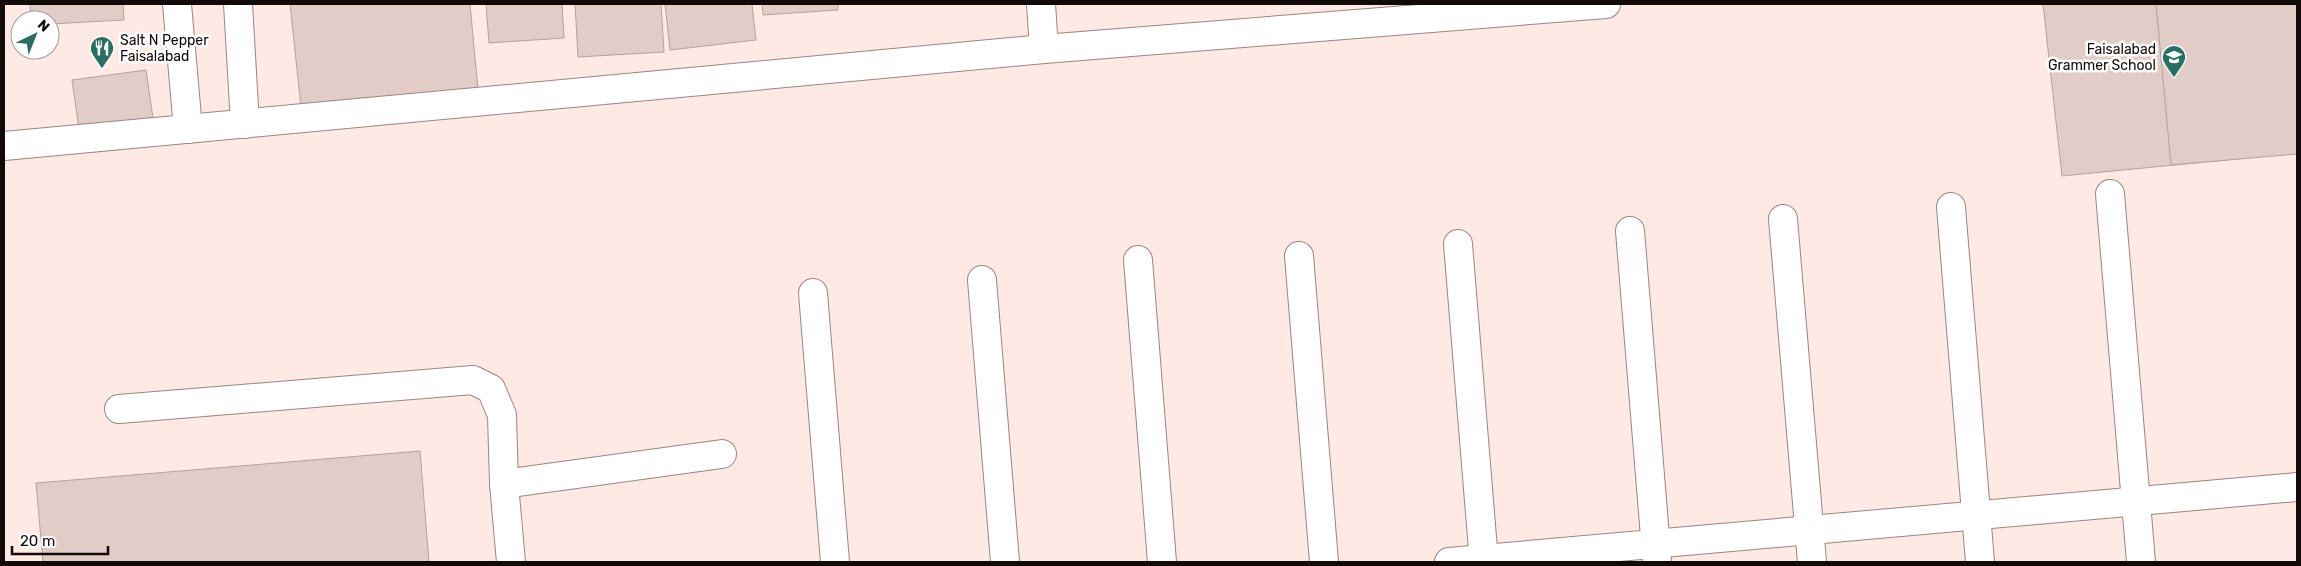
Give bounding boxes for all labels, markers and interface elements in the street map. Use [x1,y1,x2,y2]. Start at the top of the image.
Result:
north arrow [10,10,60,60]
text: N [34,16,53,36]
place label: Salt N Pepper Faisalabad [120,32,209,65]
restaurant icon: Salt N Pepper Faisalabad [89,35,115,69]
place label: Faisalabad Grammer School [2048,41,2156,74]
school or university icon: Faisalabad Grammer School [2161,44,2187,78]
scale bar [12,524,109,556]
text: 20 m [20,532,55,550]

